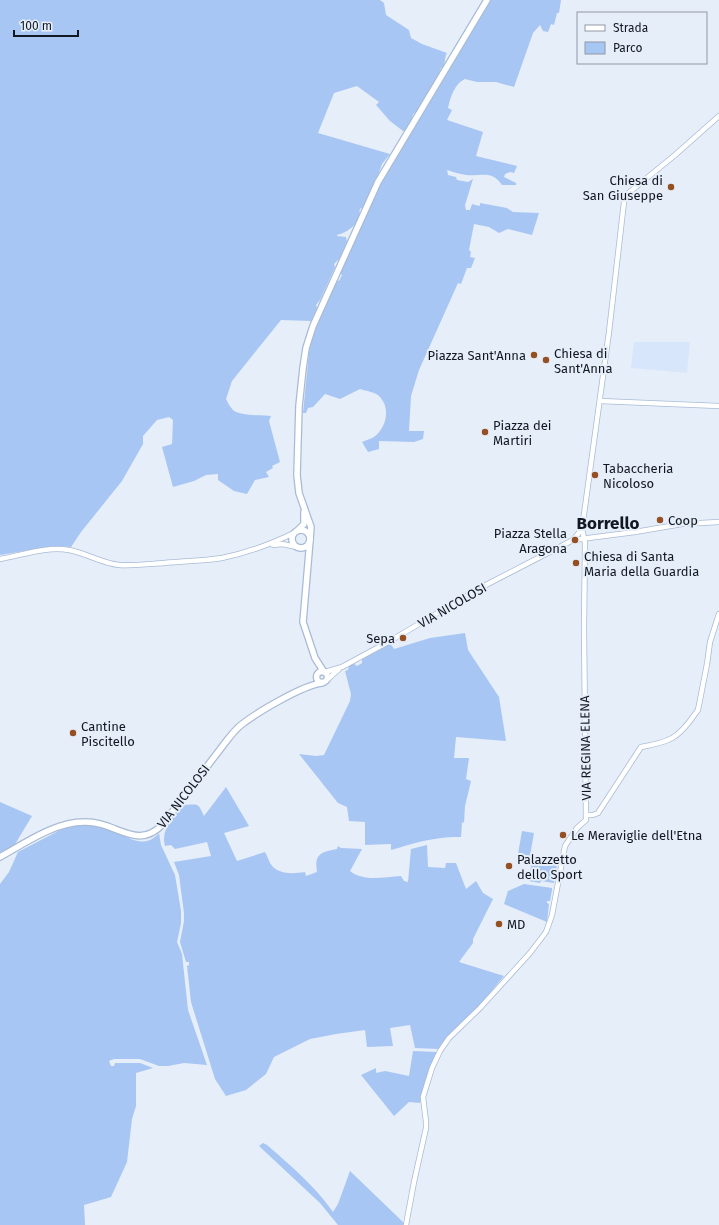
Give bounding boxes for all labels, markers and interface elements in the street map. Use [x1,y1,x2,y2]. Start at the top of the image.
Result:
scale bar [14,12,78,38]
legend [577,12,707,64]
text: 100 m [20,19,52,33]
text: Strada [613,21,648,35]
text: Parco [613,41,643,55]
place label: Chiesa di San Giuseppe [583,173,663,203]
marker: Chiesa di San Giuseppe [666,182,676,192]
place label: Chiesa di Sant'Anna [554,346,613,376]
place label: Piazza Sant'Anna [428,348,526,363]
marker: Piazza Sant'Anna [529,350,539,360]
marker: Chiesa di Sant'Anna [541,355,551,365]
place label: Piazza dei Martiri [493,418,552,448]
marker: Piazza dei Martiri [480,427,490,437]
place label: Tabaccheria Nicoloso [603,461,673,491]
marker: Tabaccheria Nicoloso [590,470,600,480]
district label: Borrello [577,513,640,534]
place label: Coop [668,513,698,528]
marker: Coop [655,515,665,525]
place label: Piazza Stella Aragona [494,526,567,556]
marker: Piazza Stella Aragona [570,535,580,545]
place label: Chiesa di Santa Maria della Guardia [584,549,699,579]
marker: Chiesa di Santa Maria della Guardia [571,558,581,568]
street label: VIA NICOLOSI [415,580,489,631]
place label: Sepa [366,631,395,646]
marker: Sepa [398,633,408,643]
street label: VIA REGINA ELENA [577,695,594,801]
place label: Cantine Piscitello [81,719,135,749]
marker: Cantine Piscitello [68,728,78,738]
street label: VIA NICOLOSI [154,762,213,831]
place label: Le Meraviglie dell'Etna [571,828,702,843]
marker: Le Meraviglie dell'Etna [558,830,568,840]
place label: Palazzetto dello Sport [517,852,583,882]
marker: Palazzetto dello Sport [504,861,514,871]
place label: MD [507,917,526,932]
marker: MD [494,919,504,929]

